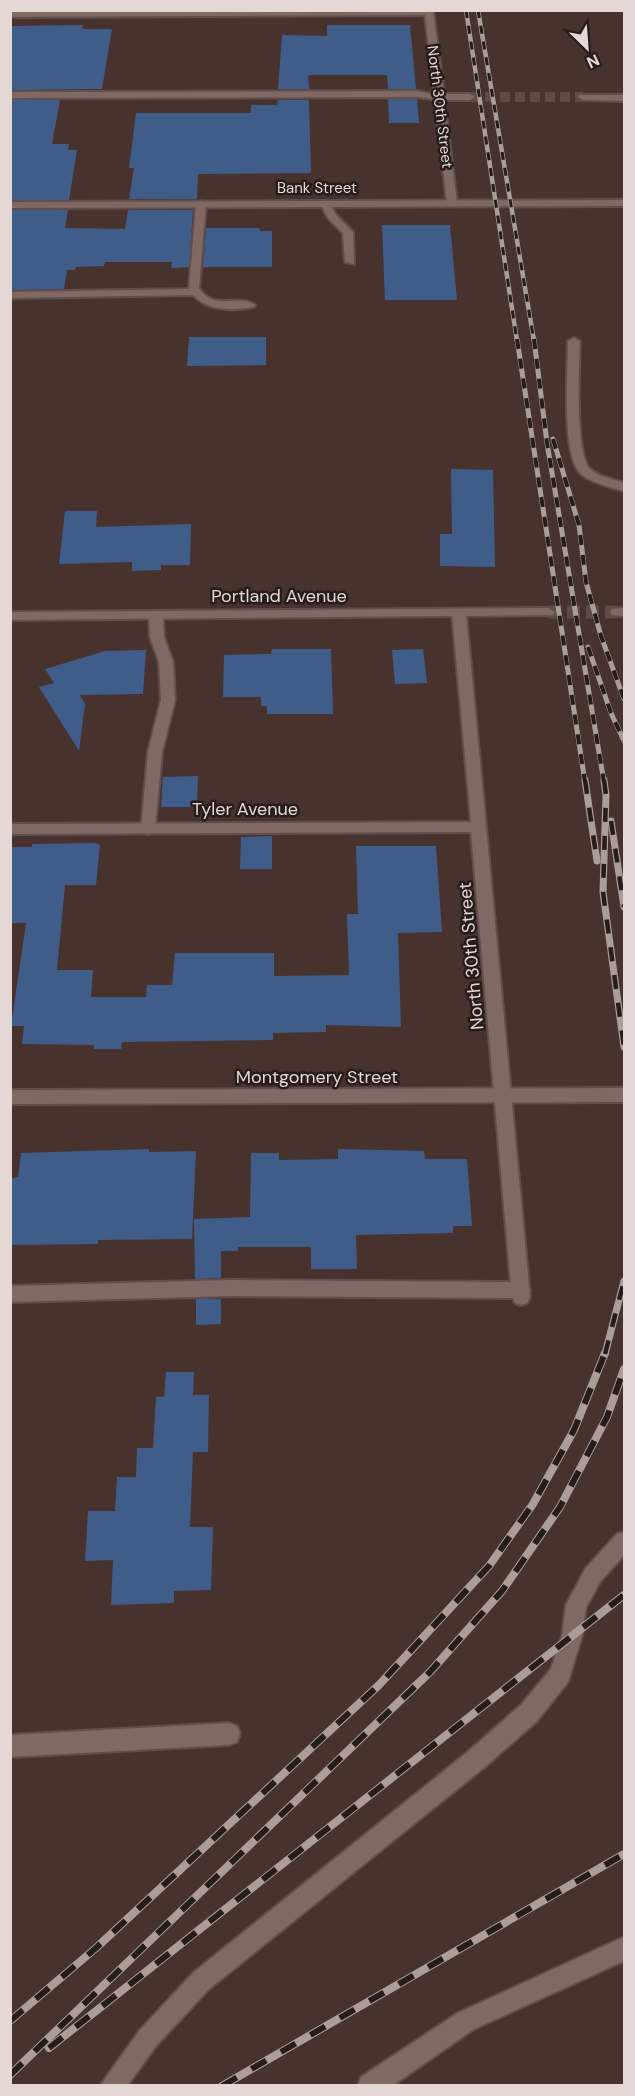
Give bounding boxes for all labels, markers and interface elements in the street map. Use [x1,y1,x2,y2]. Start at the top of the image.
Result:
north arrow [557,18,617,78]
street label: North 30th Street [423,45,457,170]
text: N [583,49,603,73]
street label: Bank Street [277,178,357,198]
street label: Portland Avenue [211,584,347,608]
street label: Tyler Avenue [192,797,298,821]
street label: North 30th Street [453,881,489,1031]
street label: Montgomery Street [236,1065,398,1089]

